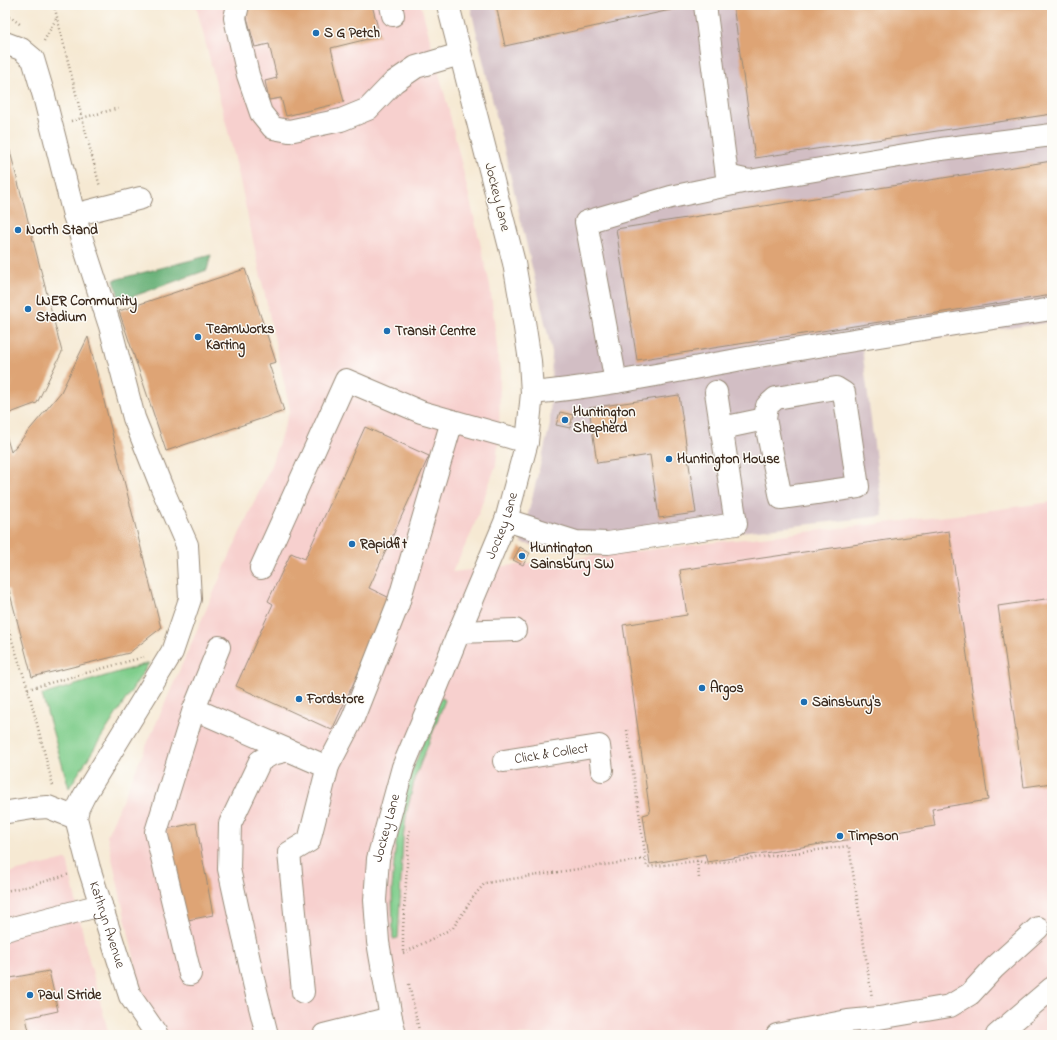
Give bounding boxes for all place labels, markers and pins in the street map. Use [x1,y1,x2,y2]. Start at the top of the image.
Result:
place label: S G Petch [324,23,380,44]
marker: S G Petch [311,28,321,38]
place label: North Stand [26,220,98,241]
marker: North Stand [13,225,23,235]
place label: LNER Community Stadium [36,291,137,328]
marker: LNER Community Stadium [23,304,33,314]
place label: TeamWorks Karting [206,319,274,358]
place label: Transit Centre [395,321,477,342]
marker: Transit Centre [382,326,392,336]
marker: TeamWorks Karting [193,332,203,342]
place label: Huntington Shepherd [573,402,635,439]
marker: Huntington Shepherd [560,415,570,425]
place label: Huntington House [677,449,780,472]
marker: Huntington House [664,454,674,464]
place label: Rapidfit [359,534,407,555]
place label: Huntington Sainsbury SW [530,538,614,577]
marker: Rapidfit [347,539,357,549]
marker: Huntington Sainsbury SW [517,551,527,561]
place label: Argos [710,678,744,701]
marker: Argos [697,683,707,693]
place label: Fordstore [306,689,365,710]
place label: Sainsbury's [812,692,881,715]
marker: Fordstore [294,694,304,704]
marker: Sainsbury's [799,697,809,707]
place label: Timpson [848,826,898,847]
marker: Timpson [835,831,845,841]
place label: Paul Stride [38,985,102,1006]
marker: Paul Stride [25,990,35,1000]

